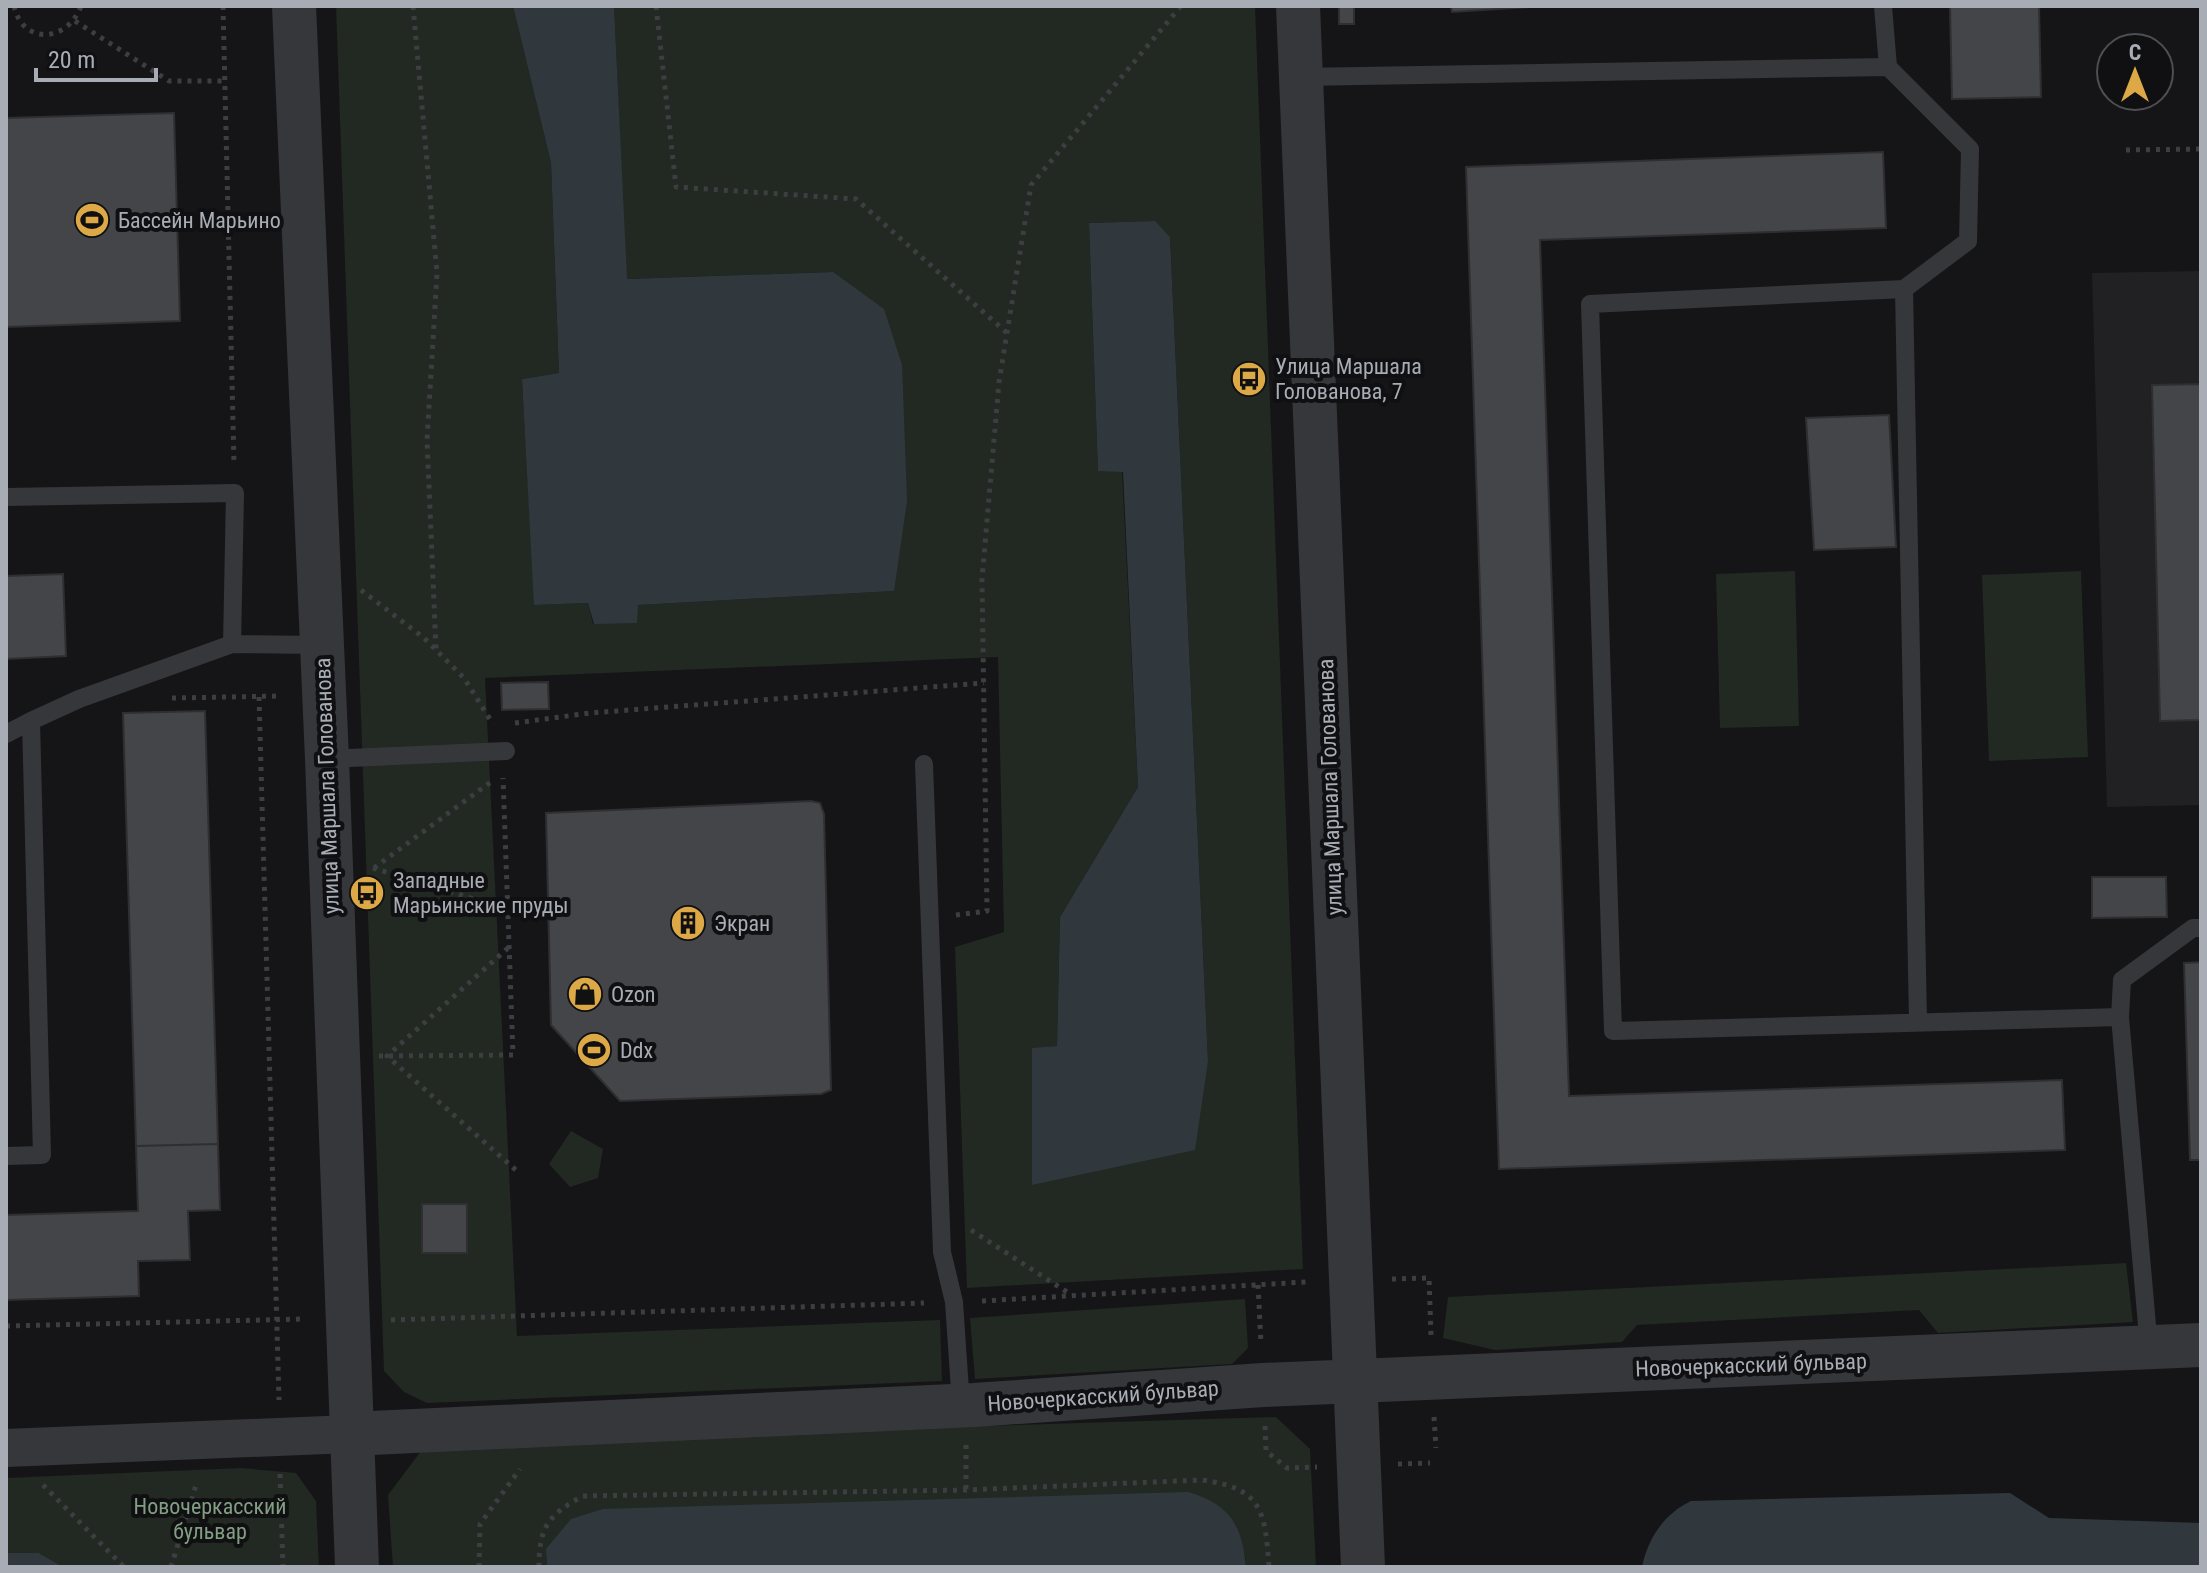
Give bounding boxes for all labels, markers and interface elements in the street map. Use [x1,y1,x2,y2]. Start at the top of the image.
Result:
scale bar [36,32,156,82]
north arrow [2095,32,2175,112]
text: С [2129,40,2141,65]
text: 20 m [48,46,95,74]
sports icon: Бассейн Марьино [73,201,111,239]
place label: Бассейн Марьино [118,208,281,233]
place label: Улица Маршала Голованова, 7 [1275,354,1422,404]
bus stop icon: Улица Маршала Голованова, 7 [1230,360,1268,398]
street label: улица Маршала Голованова [310,657,344,915]
street label: улица Маршала Голованова [1313,658,1347,916]
place label: Западные Марьинские пруды [393,868,568,918]
bus stop icon: Западные Марьинские пруды [348,874,386,912]
building icon: Экран [669,904,707,942]
place label: Экран [714,911,770,936]
shop icon: Ozon [566,975,604,1013]
place label: Ozon [611,982,655,1007]
sports icon: Ddx [575,1031,613,1069]
place label: Ddx [620,1038,653,1063]
street label: Новочеркасский бульвар [1635,1348,1867,1382]
street label: Новочеркасский бульвар [987,1375,1219,1417]
park label: Новочеркасский бульвар [134,1494,286,1544]

